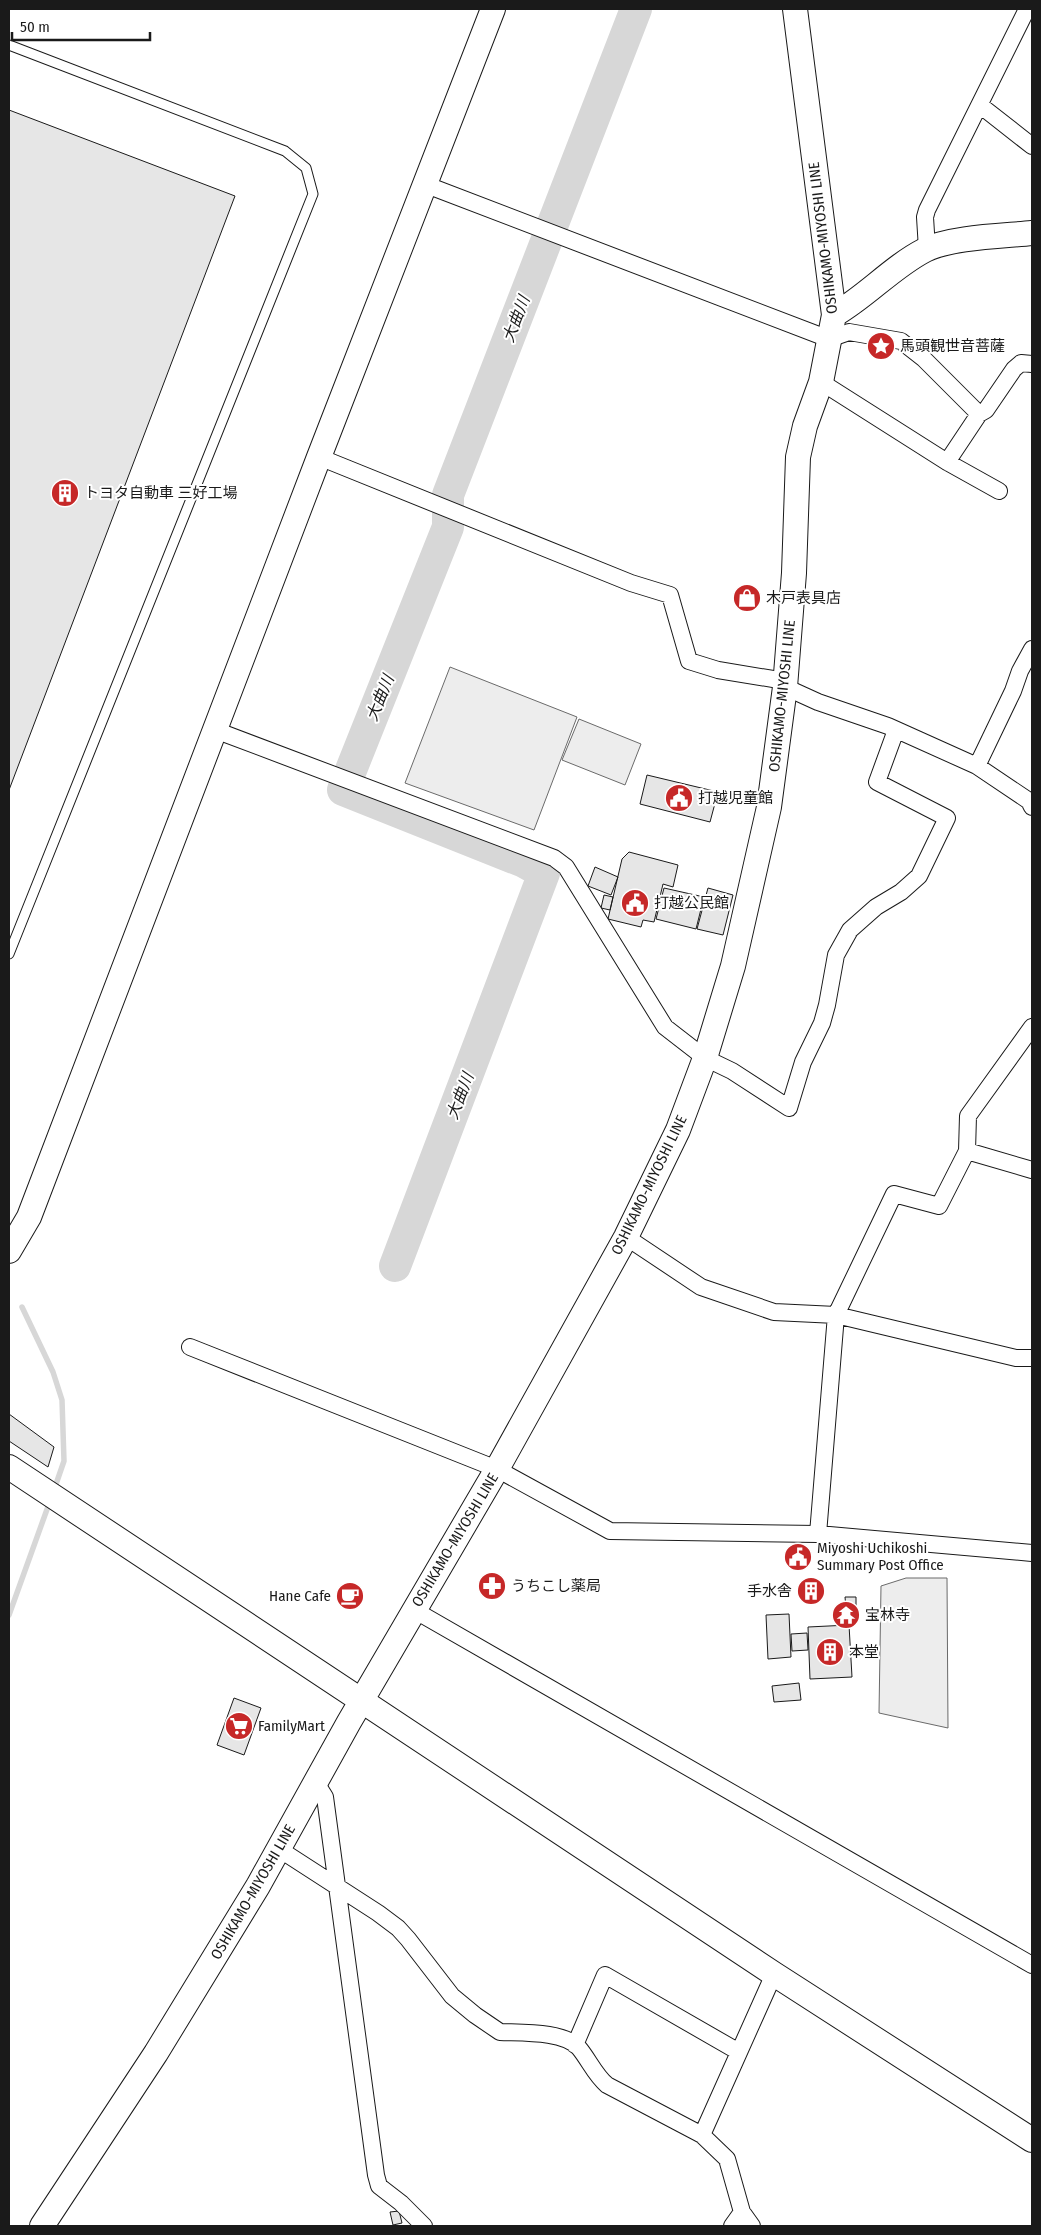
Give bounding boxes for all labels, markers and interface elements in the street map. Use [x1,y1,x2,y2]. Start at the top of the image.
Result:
scale bar [12,10,150,42]
text: 50 m [20,18,50,36]
street label: OSHIKAMO-MIYOSHI LINE [805,161,841,315]
water label: 大曲川 [499,291,534,345]
place icon: 馬頭観世音菩薩 [866,331,896,361]
place label: 馬頭観世音菩薩 [900,337,1005,355]
building icon: トヨタ自動車 三好工場 [50,478,80,508]
place label: トヨタ自動車 三好工場 [84,484,238,502]
shop icon: 木戸表具店 [732,583,762,613]
place label: 木戸表具店 [766,589,841,607]
street label: OSHIKAMO-MIYOSHI LINE [765,619,799,773]
water label: 大曲川 [362,670,399,724]
public building icon: 打越児童館 [664,783,694,813]
place label: 打越児童館 [698,789,773,807]
public building icon: 打越公民館 [620,888,650,918]
place label: 打越公民館 [654,894,729,912]
water label: 大曲川 [443,1068,478,1122]
street label: OSHIKAMO-MIYOSHI LINE [607,1112,691,1258]
street label: OSHIKAMO-MIYOSHI LINE [408,1470,502,1610]
place label: Miyoshi Uchikoshi Summary Post Office [817,1539,944,1574]
public building icon: Miyoshi Uchikoshi Summary Post Office [783,1542,813,1572]
pharmacy icon: うちこし薬局 [477,1571,507,1601]
building icon: 手水舎 [796,1576,826,1606]
place label: うちこし薬局 [511,1577,601,1595]
cafe icon: Hane Cafe [335,1581,365,1611]
place label: 手水舎 [747,1582,792,1600]
place label: Hane Cafe [269,1587,331,1605]
temple icon: 宝林寺 [831,1600,861,1630]
place label: 宝林寺 [865,1606,910,1624]
building icon: 本堂 [815,1637,845,1667]
place label: 本堂 [849,1643,879,1661]
supermarket icon: FamilyMart [224,1711,254,1741]
place label: FamilyMart [258,1717,325,1735]
street label: OSHIKAMO-MIYOSHI LINE [207,1821,299,1963]

